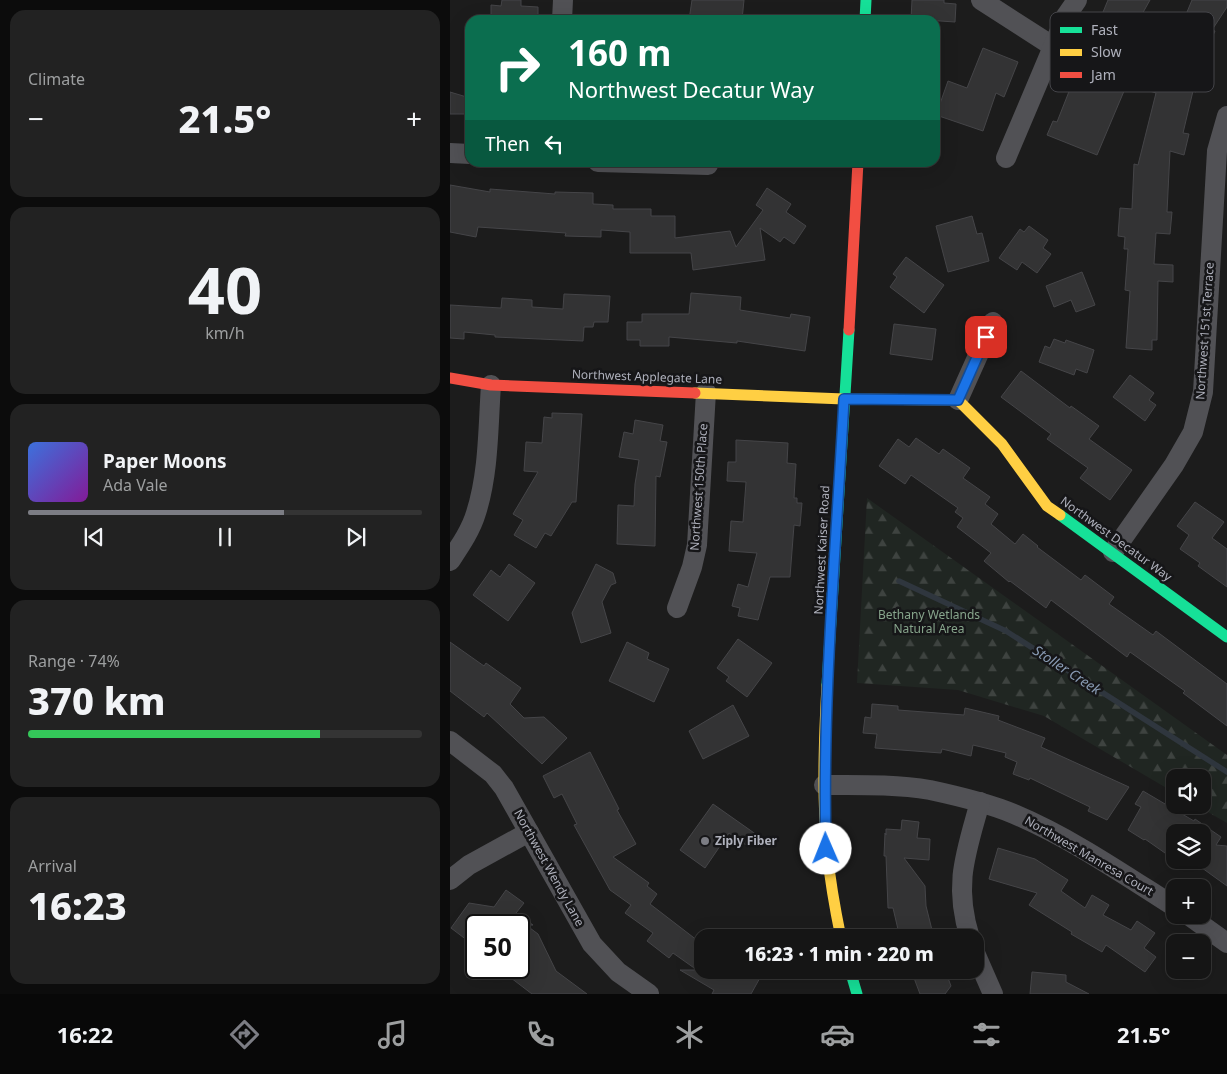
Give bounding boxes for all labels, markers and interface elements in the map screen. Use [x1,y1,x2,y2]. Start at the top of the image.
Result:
legend [1050,12,1214,92]
text: Fast [1091,20,1118,39]
text: 160 m [568,29,671,76]
icon: right [485,35,550,100]
text: Slow [1091,42,1122,61]
text: Jam [1089,65,1116,84]
text: Climate [28,68,85,90]
text: Northwest Decatur Way [568,74,814,104]
text: 21.5° [179,92,271,144]
text: − [28,99,44,137]
text: + [406,99,422,137]
icon: left [540,130,568,158]
text: Then [485,131,530,157]
text: 40 [188,245,262,333]
street label: Northwest 151st Terrace [1191,261,1218,400]
pin [965,316,1007,358]
text: km/h [205,322,245,344]
icon: arrive [972,323,1000,351]
street label: Northwest Applegate Lane [572,365,723,388]
street label: Northwest 150th Place [686,423,711,551]
text: Paper Moons [103,448,227,474]
text: Ada Vale [103,474,168,496]
street label: Northwest Kaiser Road [810,485,833,615]
street label: Northwest Decatur Way [1057,492,1176,585]
icon: previous [80,523,108,551]
icon: pause [211,523,239,551]
icon: next [342,523,370,551]
park label: Bethany Wetlands Natural Area [878,606,980,637]
water label: Stoller Creek [1030,641,1106,699]
text: Range · 74% [28,650,120,672]
text: 370 km [28,674,166,726]
map controls [1166,769,1211,979]
button: sound [1166,769,1211,814]
street label: Northwest Wendy Lane [510,806,589,930]
street label: Northwest Manresa Court [1022,812,1157,900]
position arrow [799,822,851,874]
button: layers [1166,824,1211,869]
place label: Ziply Fiber [715,832,778,849]
marker: Ziply Fiber [699,835,711,847]
text: Arrival [28,855,77,877]
text: 16:23 [28,879,127,931]
button: + [1166,879,1211,924]
speed limit sign: 50 [465,914,530,979]
button: − [1166,934,1211,979]
text: 16:23 · 1 min · 220 m [744,941,934,967]
icon: directions [227,1017,262,1052]
icon: music [375,1017,410,1052]
icon: phone [523,1017,558,1052]
icon: climate [672,1017,707,1052]
icon: car [820,1017,855,1052]
icon: filters [969,1017,1004,1052]
text: 16:22 [57,1019,113,1049]
text: 21.5° [1117,1019,1170,1049]

